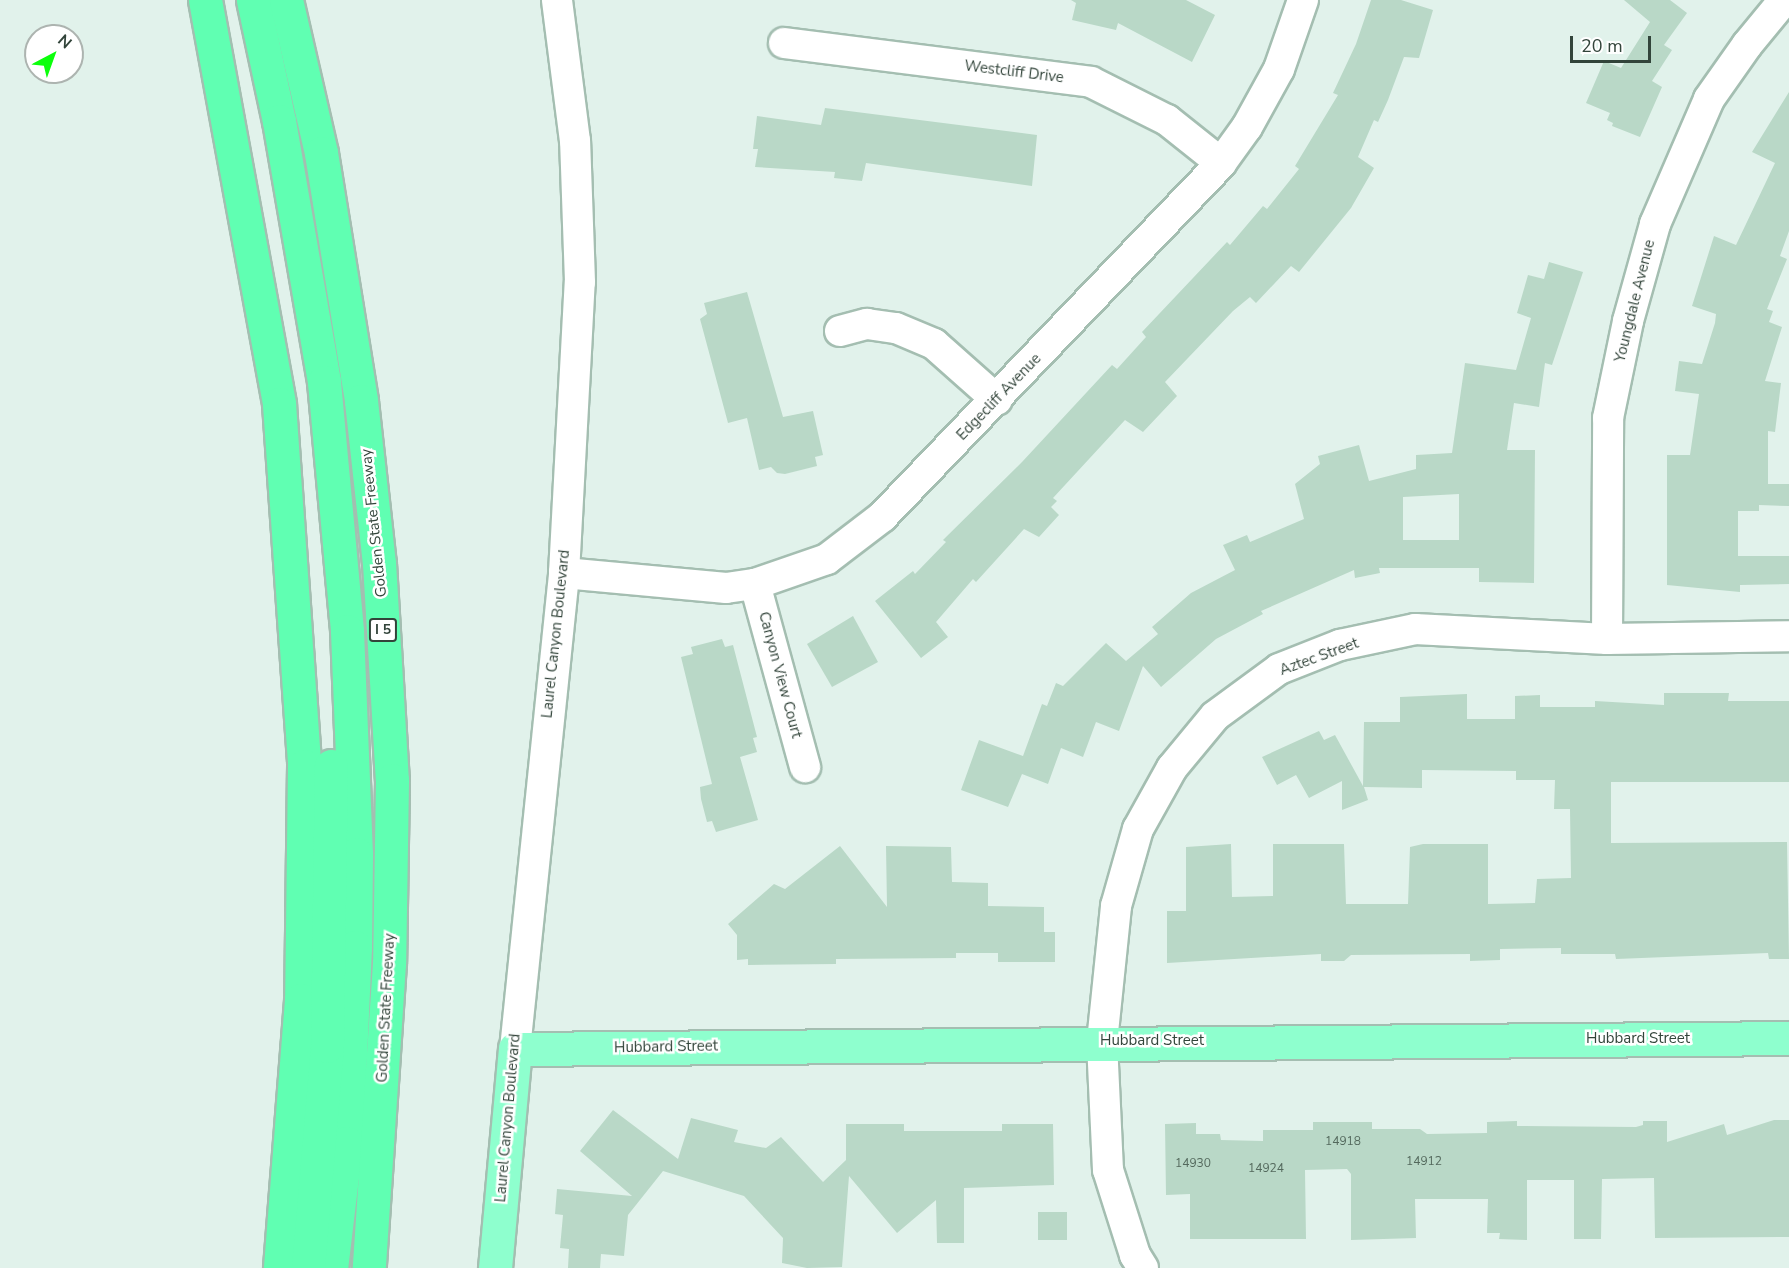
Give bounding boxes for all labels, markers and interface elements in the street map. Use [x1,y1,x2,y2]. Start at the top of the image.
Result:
north arrow [24,24,84,84]
scale bar [1573,24,1654,62]
text: N [53,30,76,54]
text: 20 m [1581,34,1623,58]
street label: Westcliff Drive [963,57,1065,87]
street label: Youngdale Avenue [1611,238,1659,364]
street label: Edgecliff Avenue [953,350,1045,444]
street label: Golden State Freeway [357,448,391,598]
street label: Laurel Canyon Boulevard [538,549,574,719]
street label: Canyon View Court [754,610,806,740]
road number: I 5 [368,619,398,641]
street label: Aztec Street [1277,634,1361,680]
street label: Golden State Freeway [373,933,399,1083]
street label: Hubbard Street [1586,1030,1690,1048]
street label: Hubbard Street [1100,1032,1204,1050]
street label: Laurel Canyon Boulevard [492,1033,524,1203]
street label: Hubbard Street [614,1037,718,1057]
house number: 14918 [1325,1135,1361,1149]
house number: 14912 [1406,1155,1442,1169]
house number: 14930 [1175,1157,1211,1171]
house number: 14924 [1248,1162,1284,1176]

